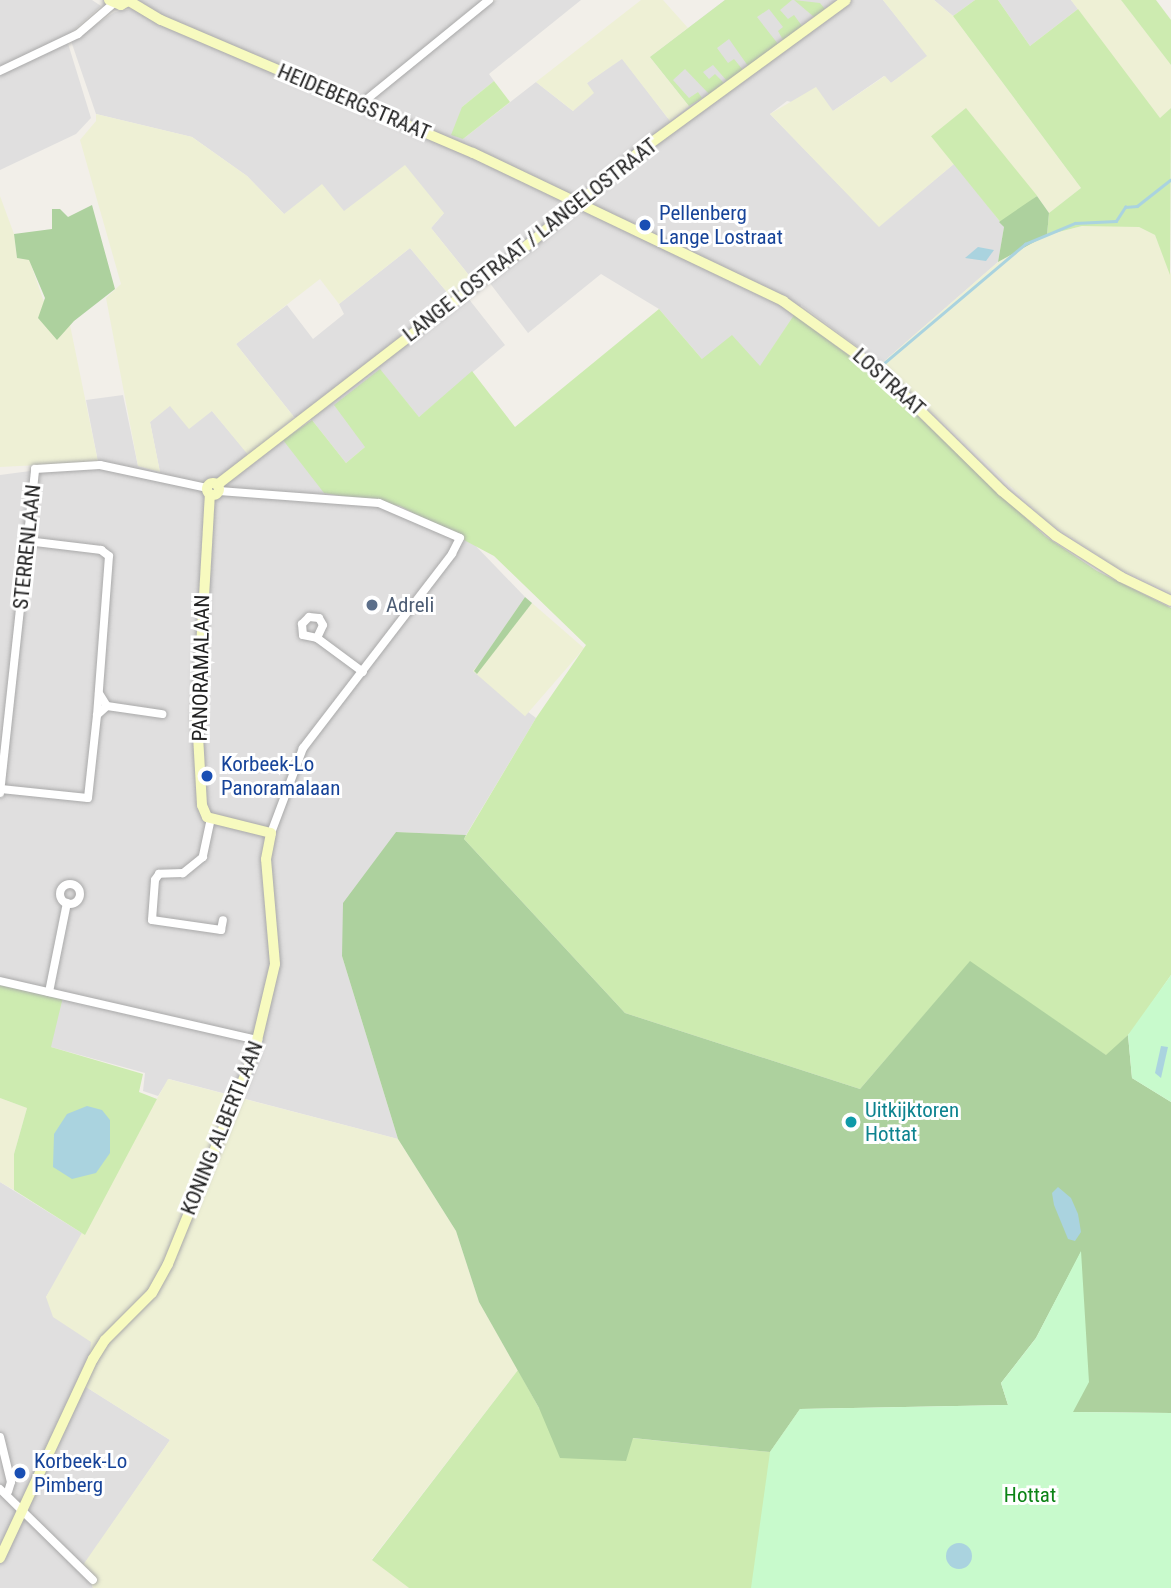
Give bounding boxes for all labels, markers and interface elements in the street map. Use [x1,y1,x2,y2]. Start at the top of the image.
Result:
street label: HEIDEBERGSTRAAT [274,58,434,146]
street label: LANGE LOSTRAAT / LANGELOSTRAAT [398,133,662,347]
place label: Pellenberg Lange Lostraat [659,200,783,250]
marker: Pellenberg Lange Lostraat [637,217,653,233]
street label: LOSTRAAT [848,343,930,421]
street label: STERRENLAAN [8,483,46,611]
place label: Adreli [386,592,434,618]
street label: PANORAMALAAN [187,594,215,742]
marker: Adreli [364,597,380,613]
place label: Korbeek-Lo Panoramalaan [221,751,340,801]
marker: Korbeek-Lo Panoramalaan [199,768,215,784]
street label: KONING ALBERTLAAN [176,1038,268,1218]
place label: Uitkijktoren Hottat [865,1097,959,1147]
marker: Uitkijktoren Hottat [843,1114,859,1130]
place label: Korbeek-Lo Pimberg [34,1448,127,1498]
marker: Korbeek-Lo Pimberg [12,1465,28,1481]
park label: Hottat [1004,1482,1056,1508]

